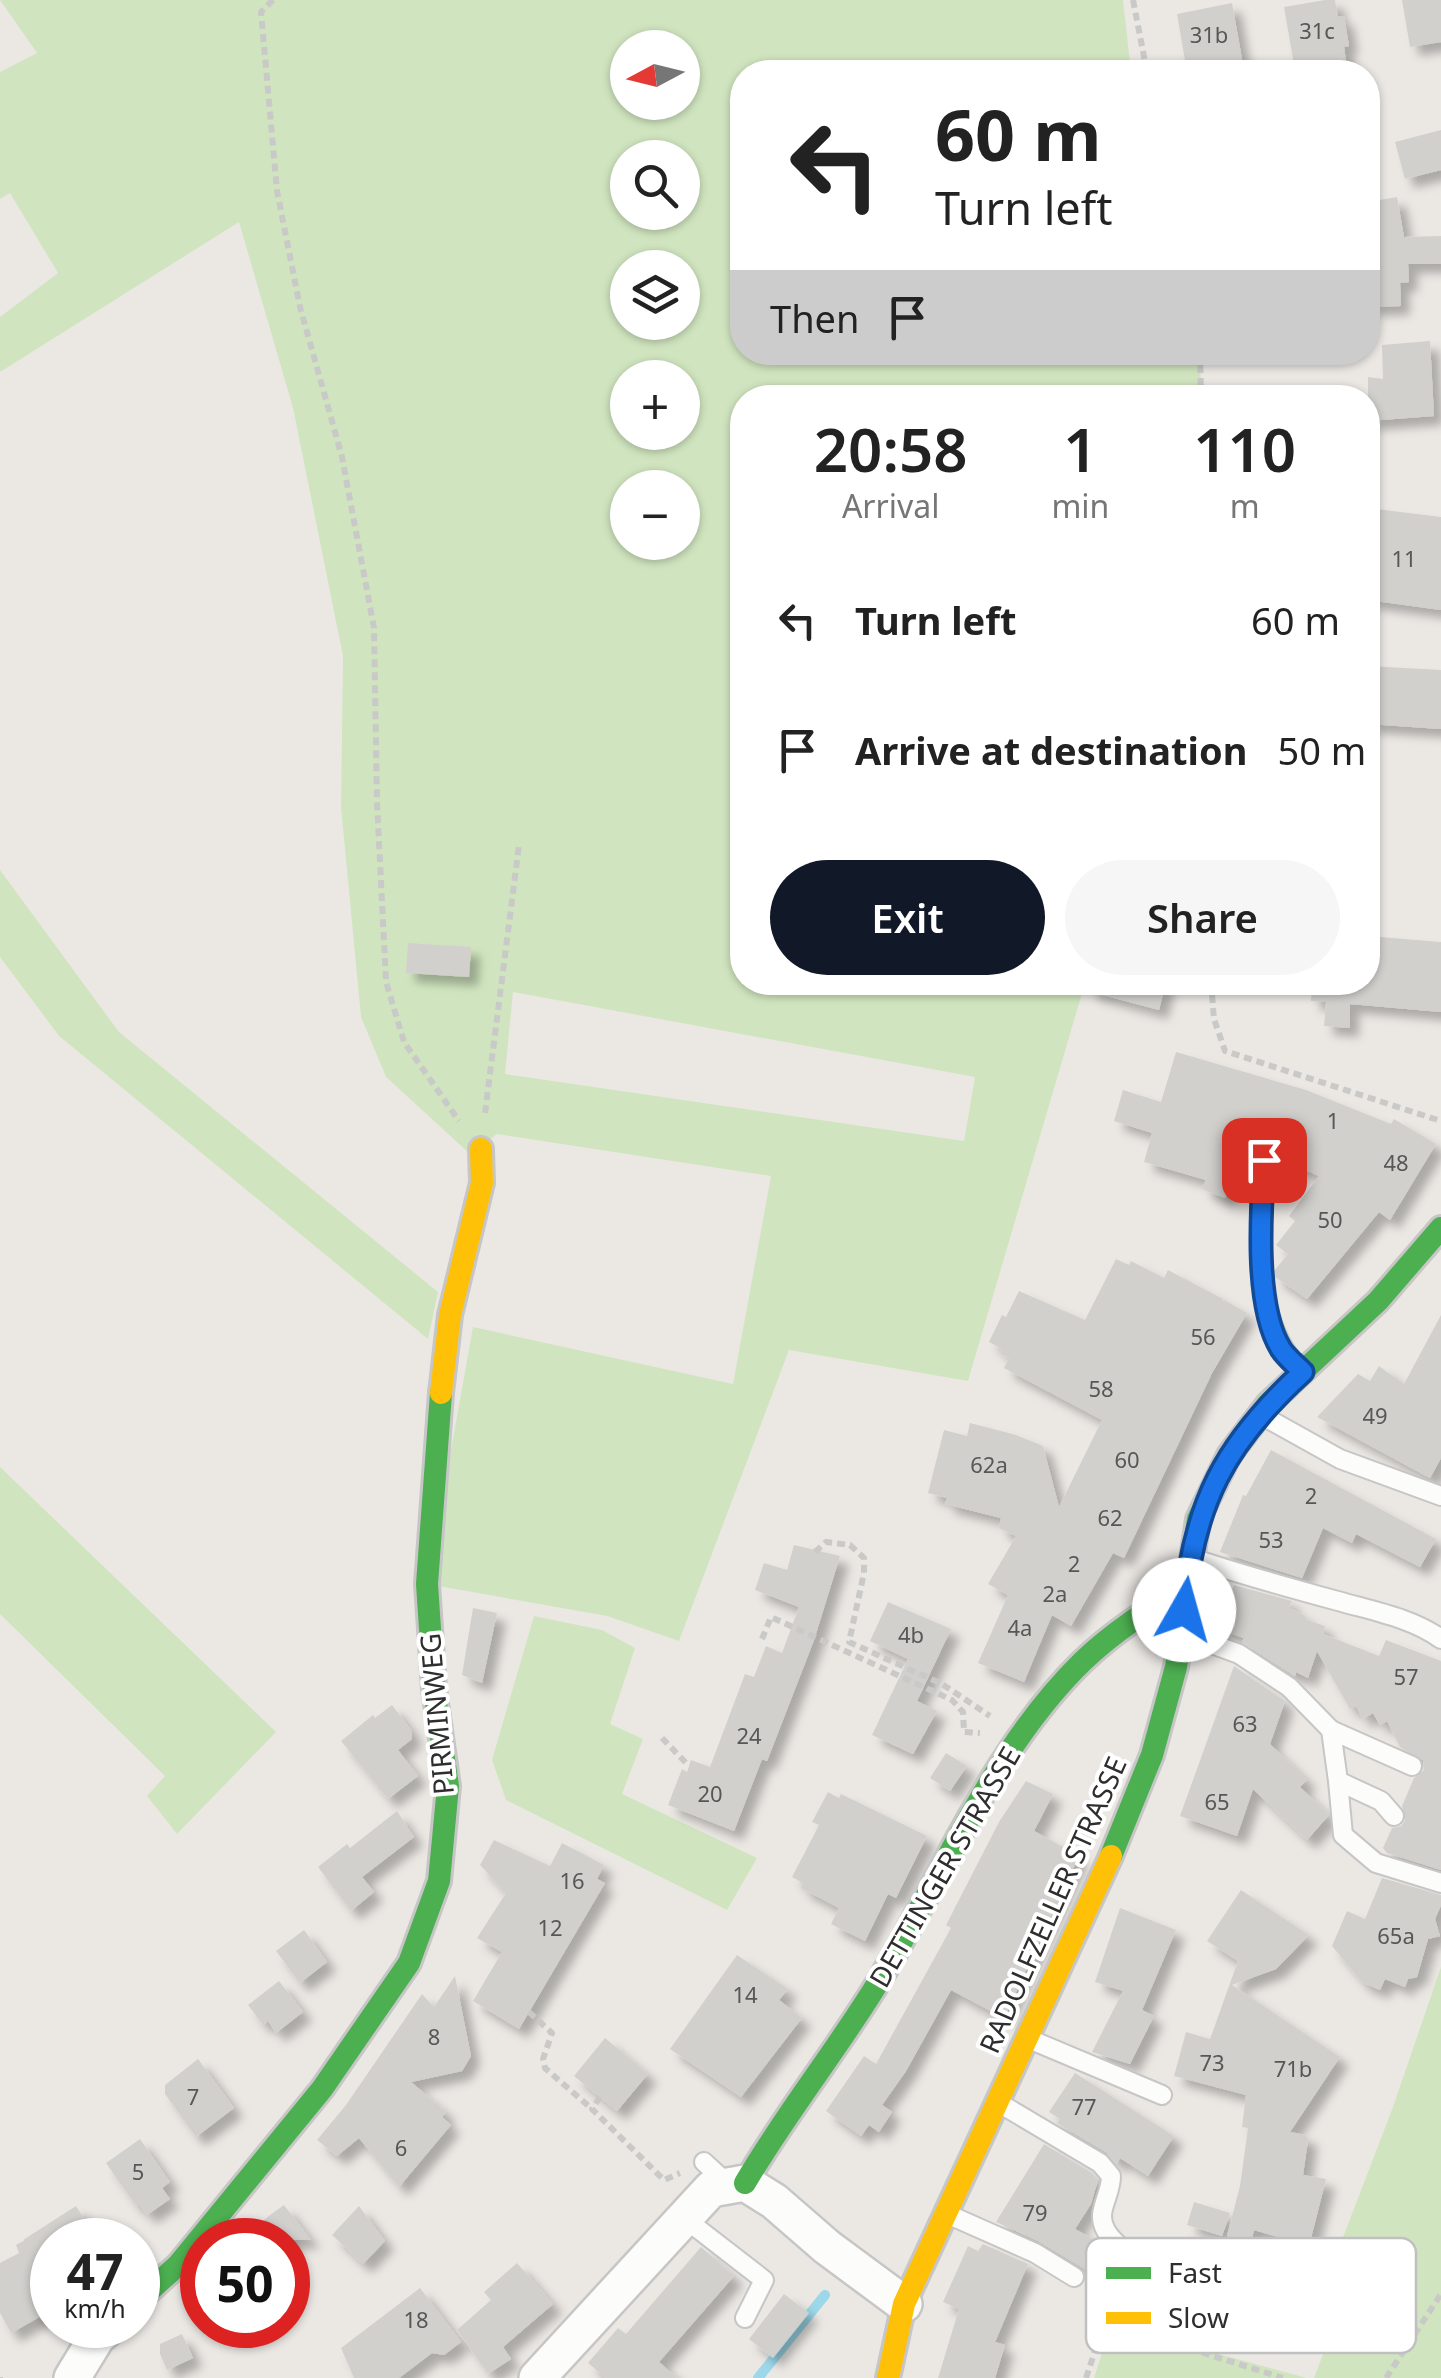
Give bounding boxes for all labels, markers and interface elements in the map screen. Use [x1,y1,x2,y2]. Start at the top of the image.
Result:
house number: 31c [1299,15,1335,45]
house number: 31b [1190,19,1228,49]
north arrow [610,30,700,120]
map controls [610,30,700,560]
text: 60 m [935,86,1102,182]
icon: left [770,100,900,230]
button: search [610,140,700,230]
text: Turn left [935,177,1112,238]
button: layers [610,250,700,340]
icon: arrive [880,290,935,345]
text: Then [770,292,860,344]
button: + [610,360,700,450]
text: 20:58 [814,408,968,490]
text: 1 [1063,408,1098,490]
text: 110 [1193,408,1296,490]
button: − [610,470,700,560]
text: Arrival [842,484,940,527]
text: min [1051,484,1109,527]
text: m [1230,484,1260,527]
house number: 11 [1391,543,1417,573]
icon: left [770,593,825,648]
text: Turn left [855,594,1017,646]
text: 60 m [1251,594,1340,646]
icon: arrive [770,723,825,778]
text: Arrive at destination [855,724,1247,776]
text: 50 m [1277,724,1366,776]
button: Exit [770,860,1045,975]
button: Share [1065,860,1340,975]
house number: 1 [1327,1105,1339,1135]
pin [1222,1118,1307,1203]
icon: arrive [1237,1133,1292,1188]
house number: 48 [1383,1147,1409,1177]
house number: 50 [1317,1204,1343,1234]
house number: 56 [1190,1321,1216,1351]
house number: 58 [1088,1373,1114,1403]
house number: 49 [1362,1400,1388,1430]
house number: 60 [1114,1444,1140,1474]
house number: 62a [970,1449,1008,1479]
house number: 2 [1305,1480,1317,1510]
house number: 62 [1097,1502,1123,1532]
house number: 53 [1258,1524,1284,1554]
house number: 2 [1068,1548,1080,1578]
position arrow [1132,1558,1236,1662]
house number: 2a [1043,1578,1067,1608]
house number: 4a [1008,1612,1032,1642]
house number: 4b [898,1619,924,1649]
street label: PIRMINWEG [410,1632,462,1796]
house number: 57 [1393,1661,1419,1691]
house number: 63 [1232,1708,1258,1738]
house number: 24 [736,1720,762,1750]
street label: DETTINGER STRASSE [860,1739,1029,1994]
street label: RADOLFZELLER STRASSE [970,1750,1135,2059]
house number: 20 [697,1778,723,1808]
house number: 65 [1204,1786,1230,1816]
house number: 16 [559,1865,585,1895]
house number: 12 [537,1912,563,1942]
house number: 65a [1377,1920,1415,1950]
house number: 14 [732,1979,758,2009]
house number: 8 [428,2021,440,2051]
house number: 73 [1199,2047,1225,2077]
house number: 71b [1274,2053,1312,2083]
house number: 7 [187,2081,199,2111]
house number: 77 [1071,2091,1097,2121]
house number: 6 [395,2132,407,2162]
house number: 5 [132,2156,144,2186]
house number: 79 [1022,2197,1048,2227]
speed limit sign: 50 [180,2218,310,2348]
text: 47 [66,2237,124,2305]
legend [1086,2238,1416,2353]
text: Fast [1168,2253,1222,2291]
text: km/h [64,2291,126,2325]
text: Slow [1168,2298,1229,2336]
house number: 18 [403,2304,429,2334]

